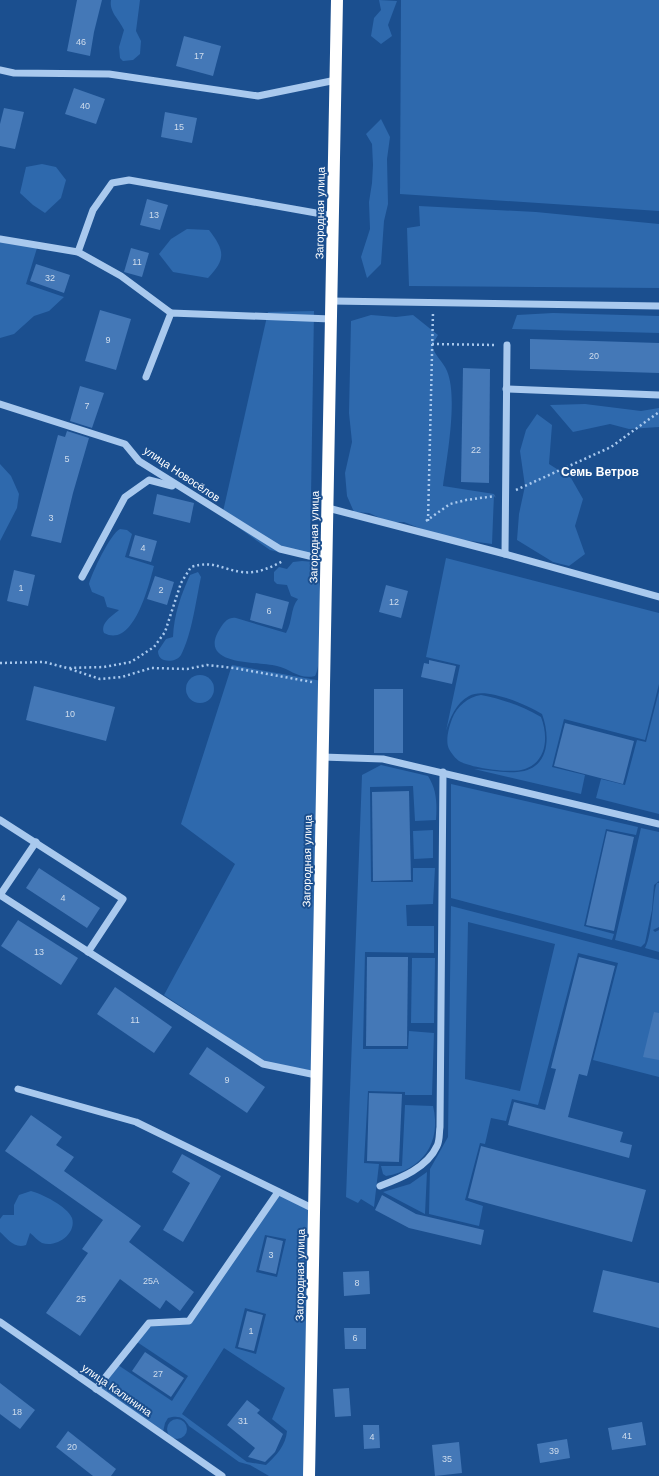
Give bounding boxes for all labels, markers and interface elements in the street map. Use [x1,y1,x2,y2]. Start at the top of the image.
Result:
house number: 46 [76,37,86,47]
house number: 17 [194,51,204,61]
house number: 40 [80,101,90,111]
house number: 15 [174,122,184,132]
street label: Загородная улица [313,166,327,259]
house number: 13 [149,210,159,220]
house number: 11 [132,257,142,267]
house number: 32 [45,273,55,283]
house number: 9 [105,335,111,345]
house number: 20 [589,351,599,361]
house number: 7 [84,401,90,411]
street label: улица Новосёлов [142,444,223,504]
house number: 22 [471,445,481,455]
house number: 5 [64,454,70,464]
district label: Семь Ветров [561,465,639,479]
street label: Загородная улица [307,490,321,583]
house number: 3 [48,513,54,523]
house number: 4 [140,543,146,553]
house number: 1 [18,583,24,593]
house number: 2 [158,585,164,595]
house number: 12 [389,597,399,607]
house number: 6 [266,606,272,616]
house number: 10 [65,709,75,719]
street label: Загородная улица [300,814,314,907]
house number: 4 [60,893,66,903]
house number: 13 [34,947,44,957]
house number: 11 [130,1015,140,1025]
house number: 9 [224,1075,230,1085]
street label: Загородная улица [293,1228,307,1321]
house number: 3 [268,1250,274,1260]
house number: 25А [143,1276,159,1286]
house number: 8 [354,1278,360,1288]
house number: 25 [76,1294,86,1304]
house number: 1 [248,1326,254,1336]
house number: 6 [352,1333,358,1343]
street label: улица Калинина [80,1361,155,1419]
house number: 27 [153,1369,163,1379]
house number: 18 [12,1407,22,1417]
house number: 31 [238,1416,248,1426]
house number: 41 [622,1431,632,1441]
house number: 4 [369,1432,375,1442]
house number: 20 [67,1442,77,1452]
house number: 39 [549,1446,559,1456]
house number: 35 [442,1454,452,1464]

